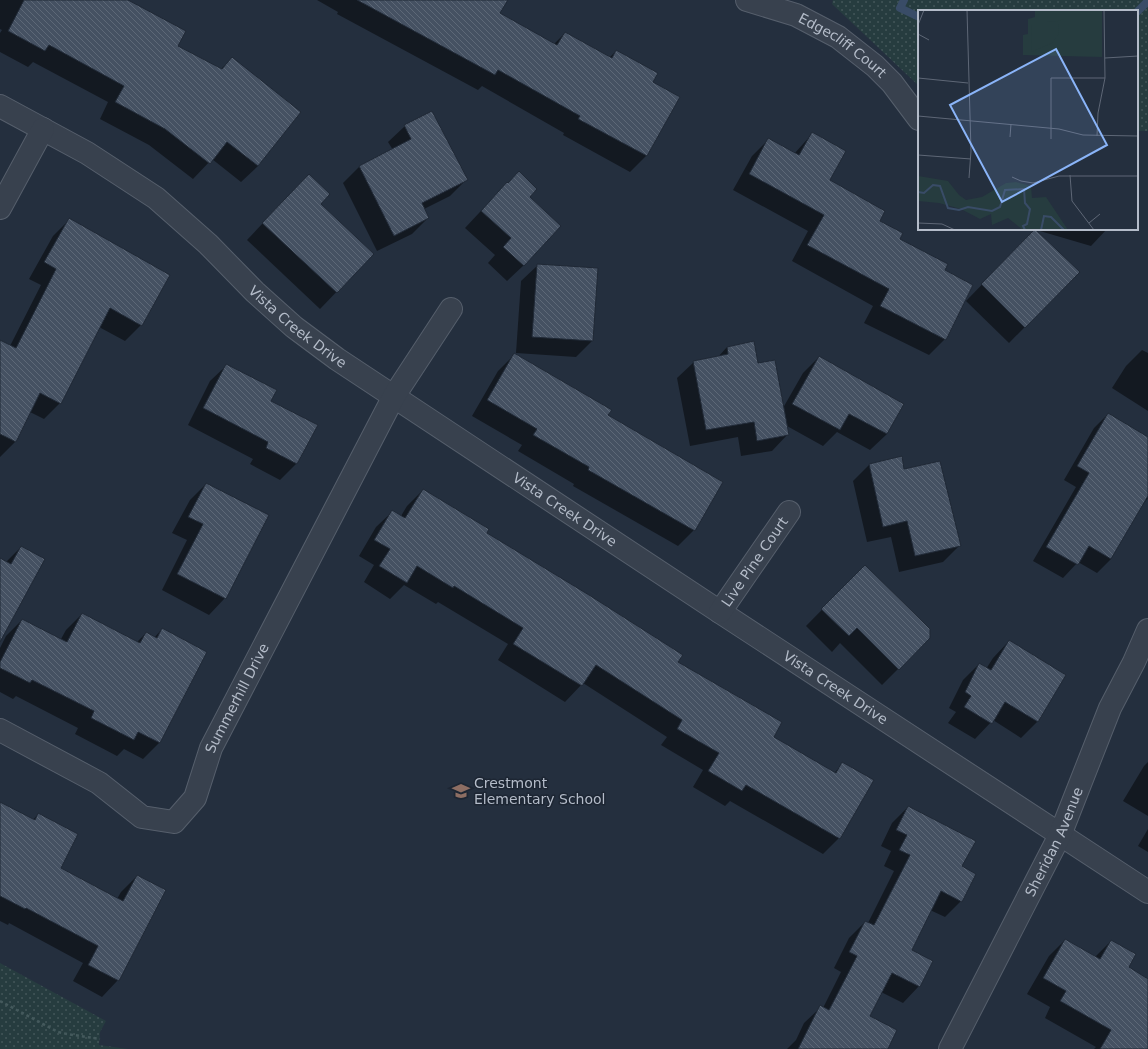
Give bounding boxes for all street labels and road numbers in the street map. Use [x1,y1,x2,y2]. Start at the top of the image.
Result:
street label: Edgecliff Court [796,10,890,81]
street label: Vista Creek Drive [245,282,350,371]
street label: Vista Creek Drive [510,469,620,550]
street label: Live Pine Court [718,513,791,610]
street label: Summerhill Drive [202,641,272,755]
street label: Vista Creek Drive [780,648,891,728]
street label: Sheridan Avenue [1022,785,1086,899]

